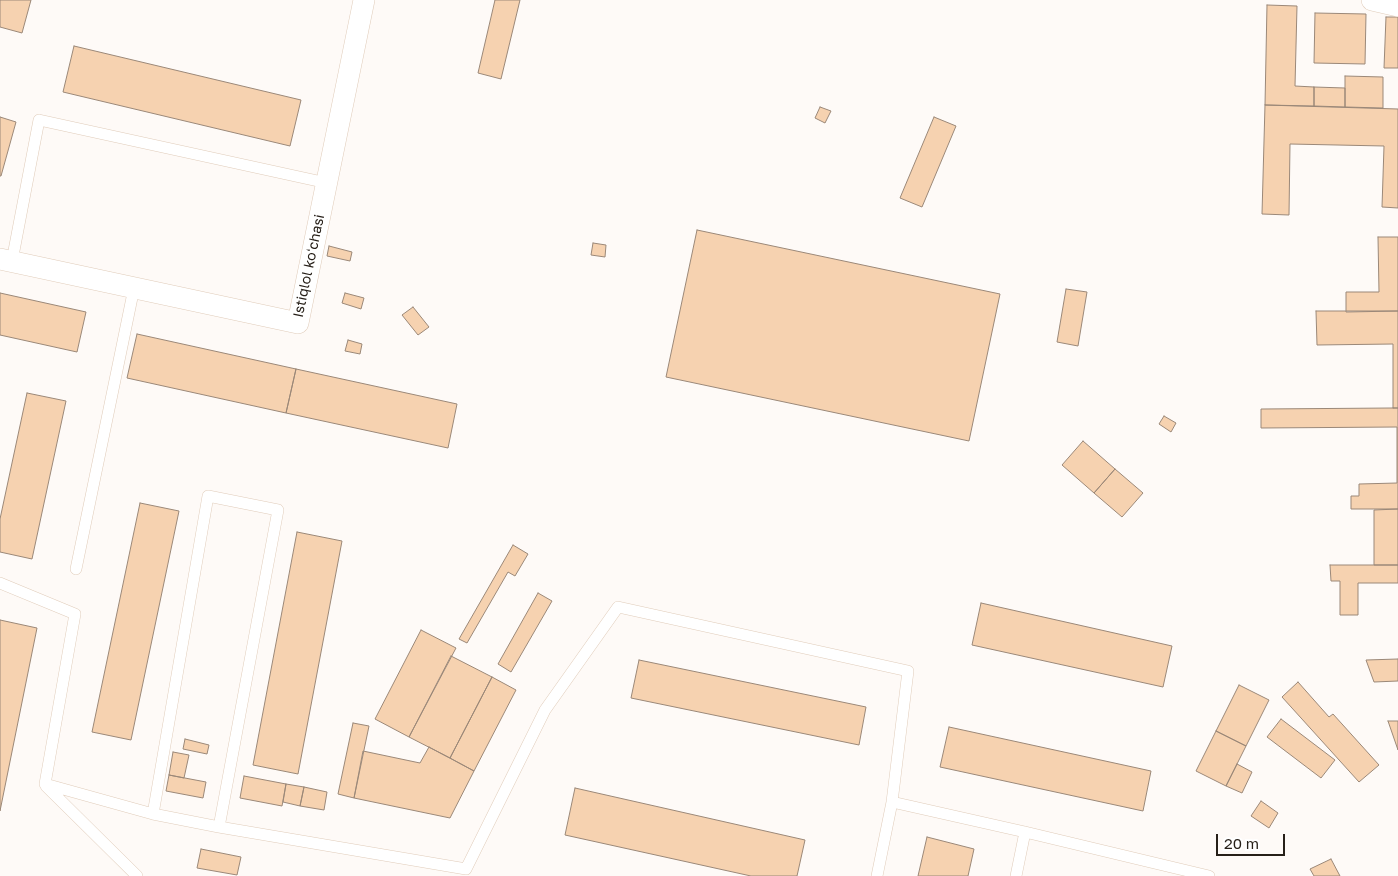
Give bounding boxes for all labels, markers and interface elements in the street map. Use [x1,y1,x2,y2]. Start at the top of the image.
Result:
street label: Istiqlol koʻchasi [290,213,328,319]
scale bar [1218,824,1287,856]
text: 20 m [1224,834,1259,852]

